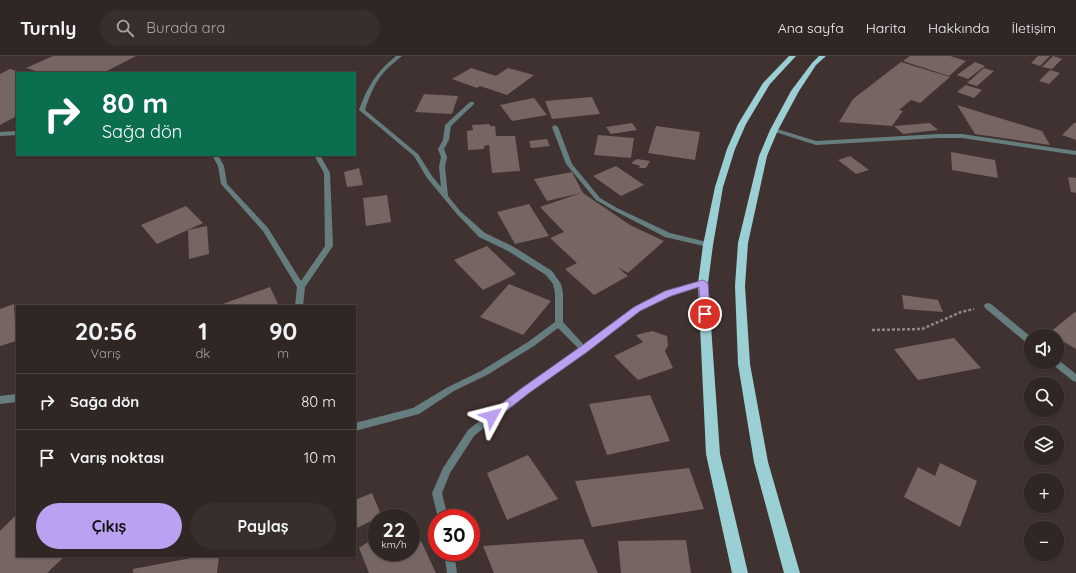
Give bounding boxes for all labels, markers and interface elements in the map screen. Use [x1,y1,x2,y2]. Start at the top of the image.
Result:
search box [100,10,380,46]
text: Turnly [20,16,76,40]
icon: search [114,17,136,39]
text: Burada ara [146,18,225,37]
text: Ana sayfa [778,19,844,37]
text: Harita [866,19,906,37]
text: Hakkında [928,19,989,37]
text: İletişim [1011,19,1056,37]
text: 80 m [102,85,168,120]
icon: right [36,88,88,140]
text: Sağa dön [102,120,182,143]
pin [688,297,722,331]
icon: arrive [694,303,716,325]
text: 20:56 [75,316,137,346]
text: 1 [198,316,207,346]
text: 90 [269,316,297,346]
map controls [1024,329,1064,561]
button: sound [1024,329,1064,369]
text: Varış [91,345,121,361]
text: dk [195,345,210,361]
text: m [277,345,289,361]
button: search [1024,377,1064,417]
icon: right [36,391,58,413]
text: Sağa dön [70,392,139,411]
text: 80 m [301,392,336,411]
position arrow [471,395,513,437]
button: layers [1024,425,1064,465]
icon: arrive [36,447,58,469]
text: Varış noktası [70,448,164,467]
text: 10 m [304,448,336,467]
button: + [1024,473,1064,513]
button: Çıkış [36,503,182,549]
button: Paylaş [190,503,336,549]
speed limit sign: 30 [428,509,480,561]
text: 22 [383,517,405,542]
button: − [1024,521,1064,561]
text: km/h [381,538,407,551]

